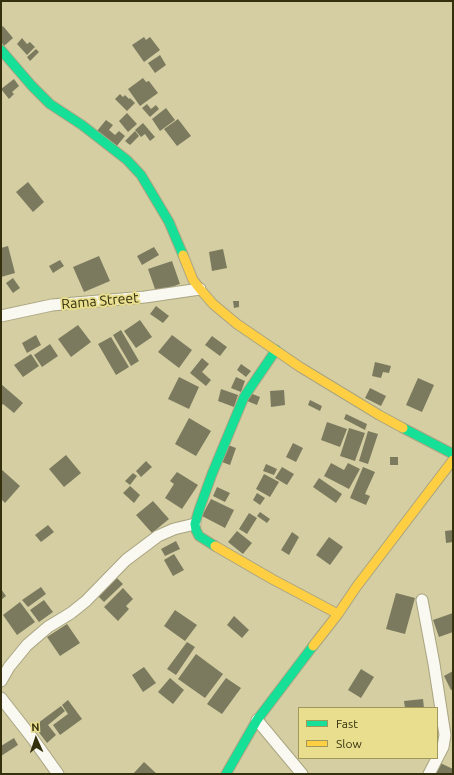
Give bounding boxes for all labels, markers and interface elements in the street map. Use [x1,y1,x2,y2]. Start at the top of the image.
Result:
street label: Rama Street [61,289,139,313]
legend [298,707,438,759]
text: Fast [336,717,358,730]
north arrow [16,719,56,759]
text: N [31,721,40,733]
text: Slow [336,737,362,750]

